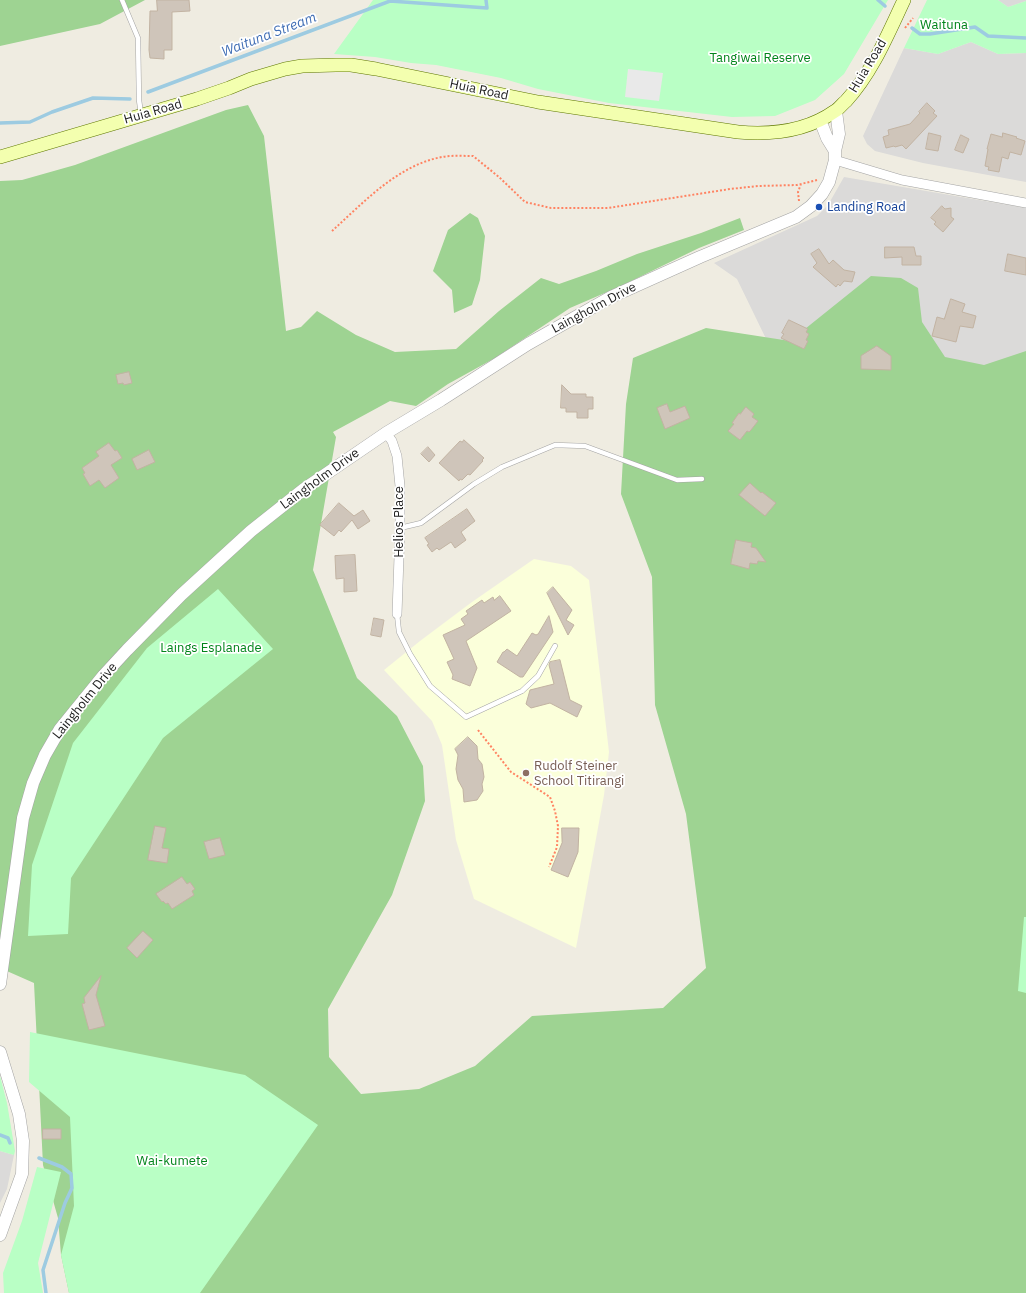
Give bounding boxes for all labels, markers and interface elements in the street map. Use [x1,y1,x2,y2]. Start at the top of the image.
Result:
water label: Waituna Stream [219,9,319,61]
park label: Waituna [920,17,968,33]
street label: Huia Road [846,36,890,96]
park label: Tangiwai Reserve [709,50,811,66]
street label: Huia Road [448,76,510,104]
street label: Huia Road [122,96,184,128]
place label: Landing Road [827,199,906,215]
marker: Landing Road [814,202,824,212]
street label: Laingholm Drive [549,279,639,337]
street label: Laingholm Drive [278,445,362,513]
street label: Helios Place [391,486,407,558]
park label: Laings Esplanade [160,640,262,656]
street label: Laingholm Drive [49,660,121,742]
place label: Rudolf Steiner School Titirangi [534,758,624,789]
marker: Rudolf Steiner School Titirangi [521,768,531,778]
park label: Wai-kumete [136,1153,208,1169]

